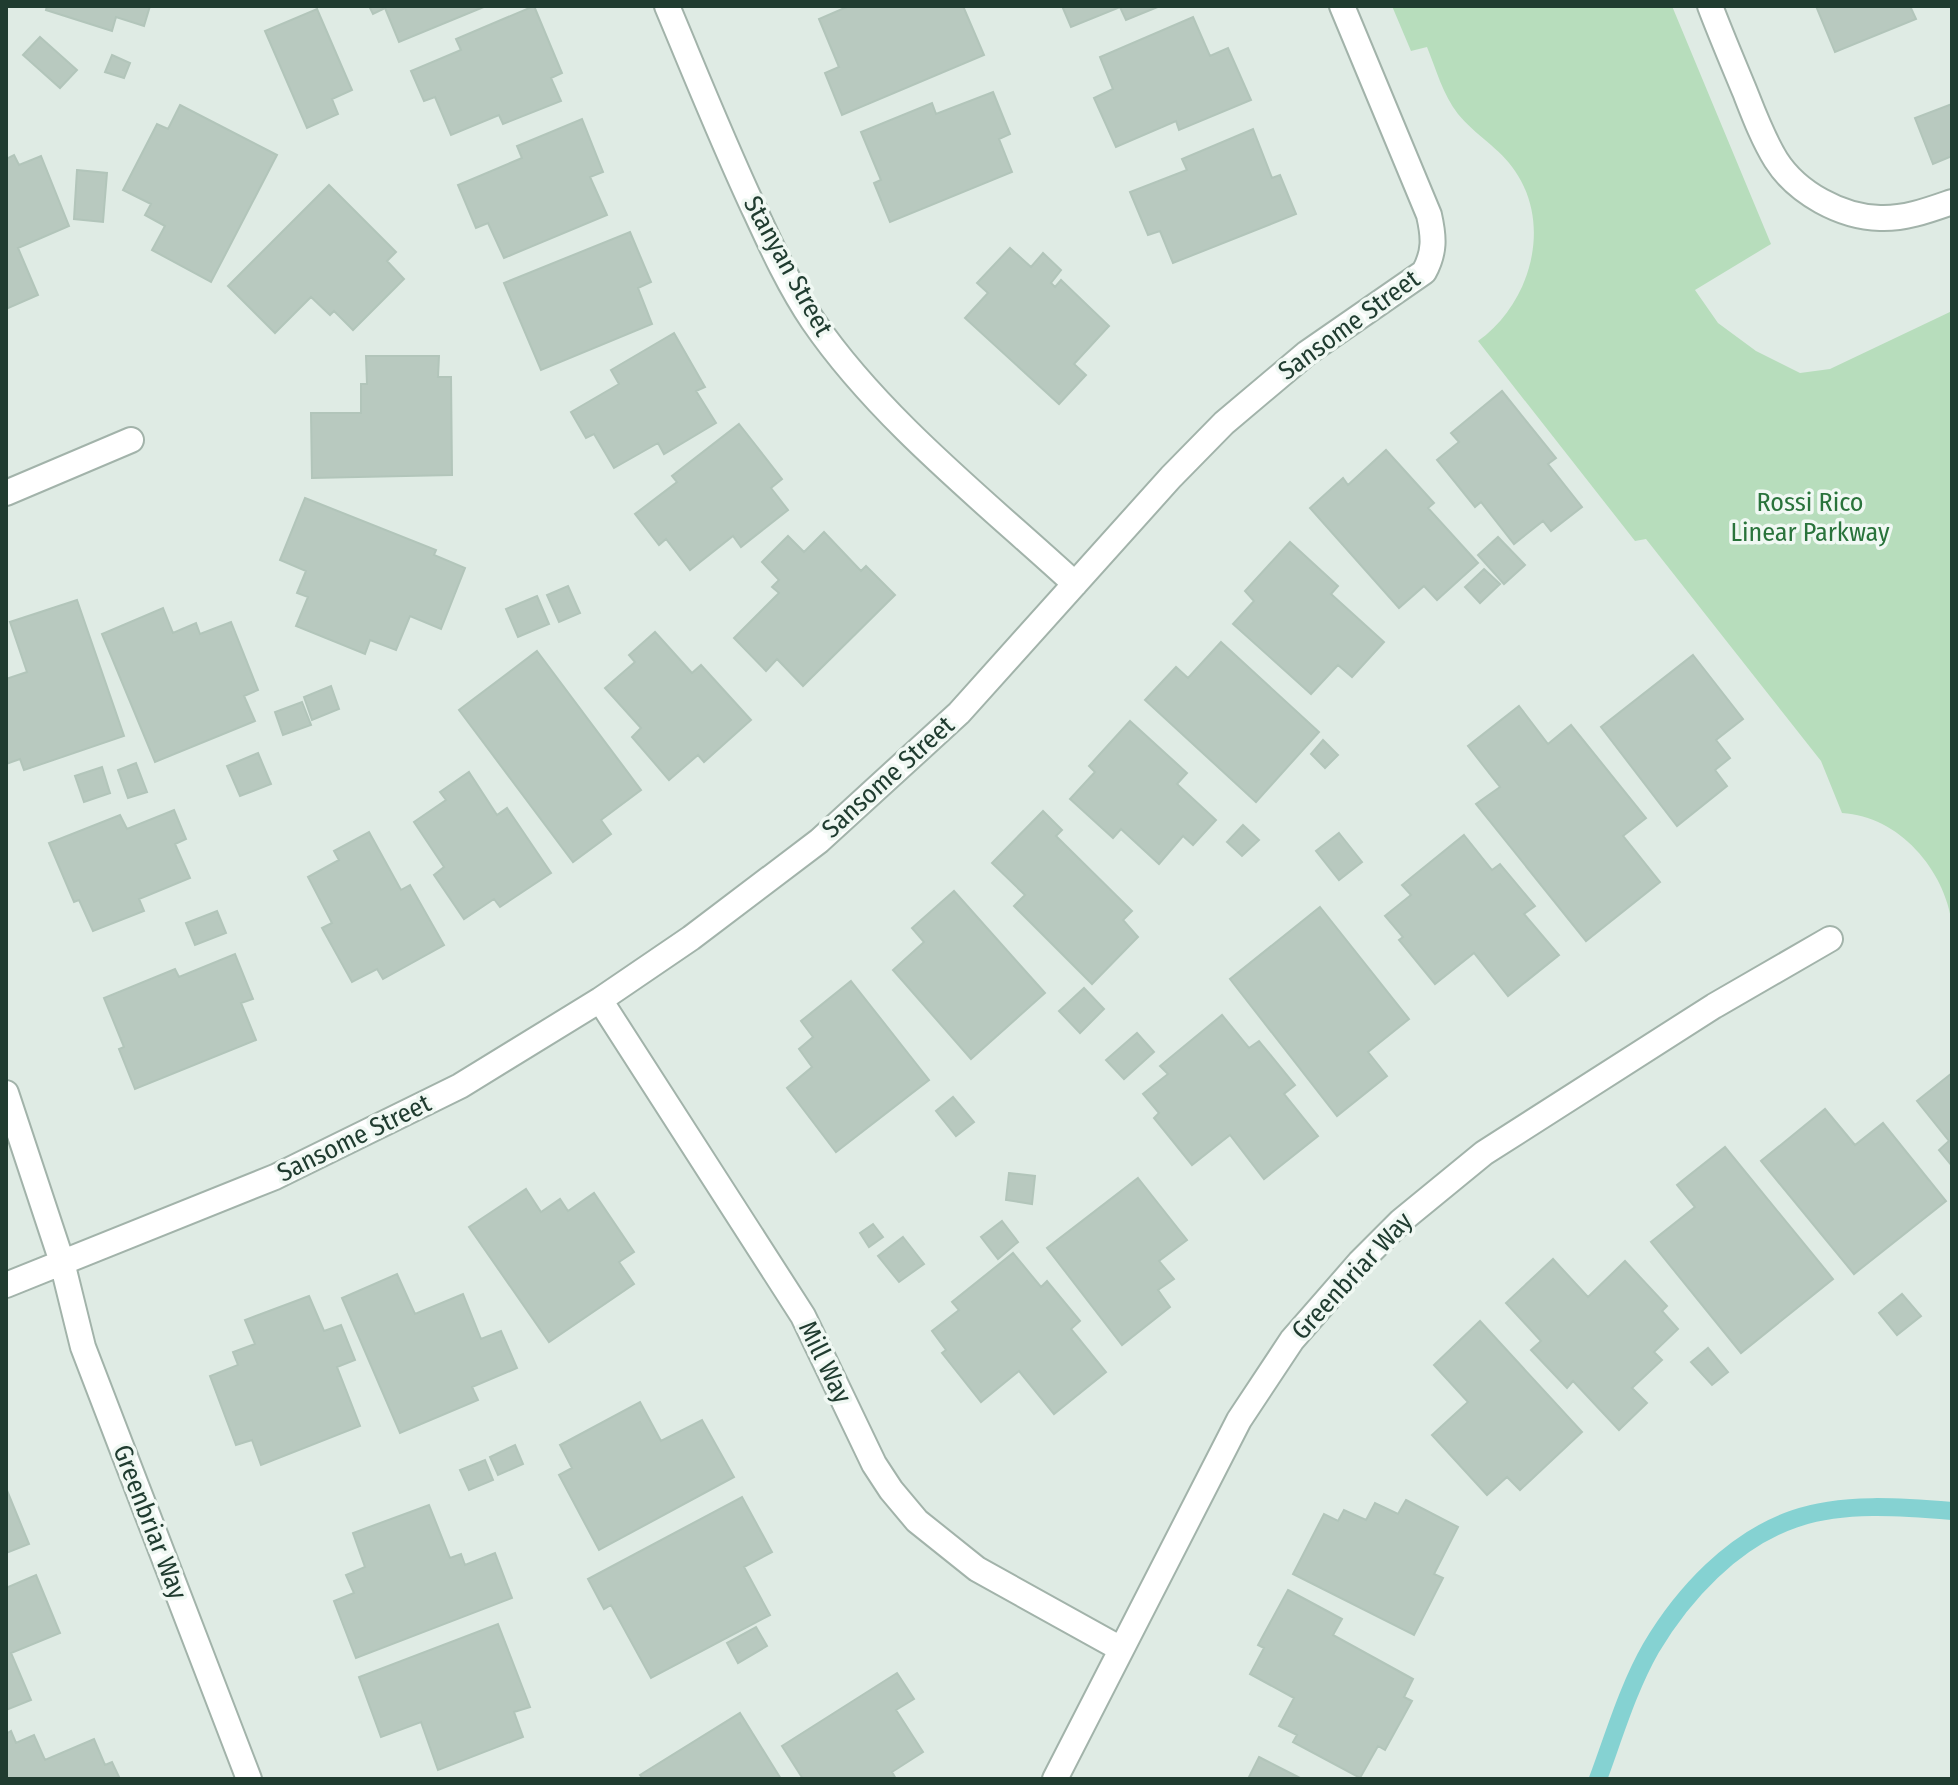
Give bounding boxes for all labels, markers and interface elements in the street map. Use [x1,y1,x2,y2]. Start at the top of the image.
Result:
street label: Stanyan Street [737,191,839,342]
street label: Sansome Street [1272,263,1426,387]
park label: Rossi Rico Linear Parkway [1730,487,1890,548]
street label: Sansome Street [816,709,961,844]
street label: Sansome Street [272,1087,436,1189]
street label: Greenbriar Way [1285,1206,1419,1346]
street label: Mill Way [792,1316,858,1408]
street label: Greenbriar Way [106,1441,194,1604]

